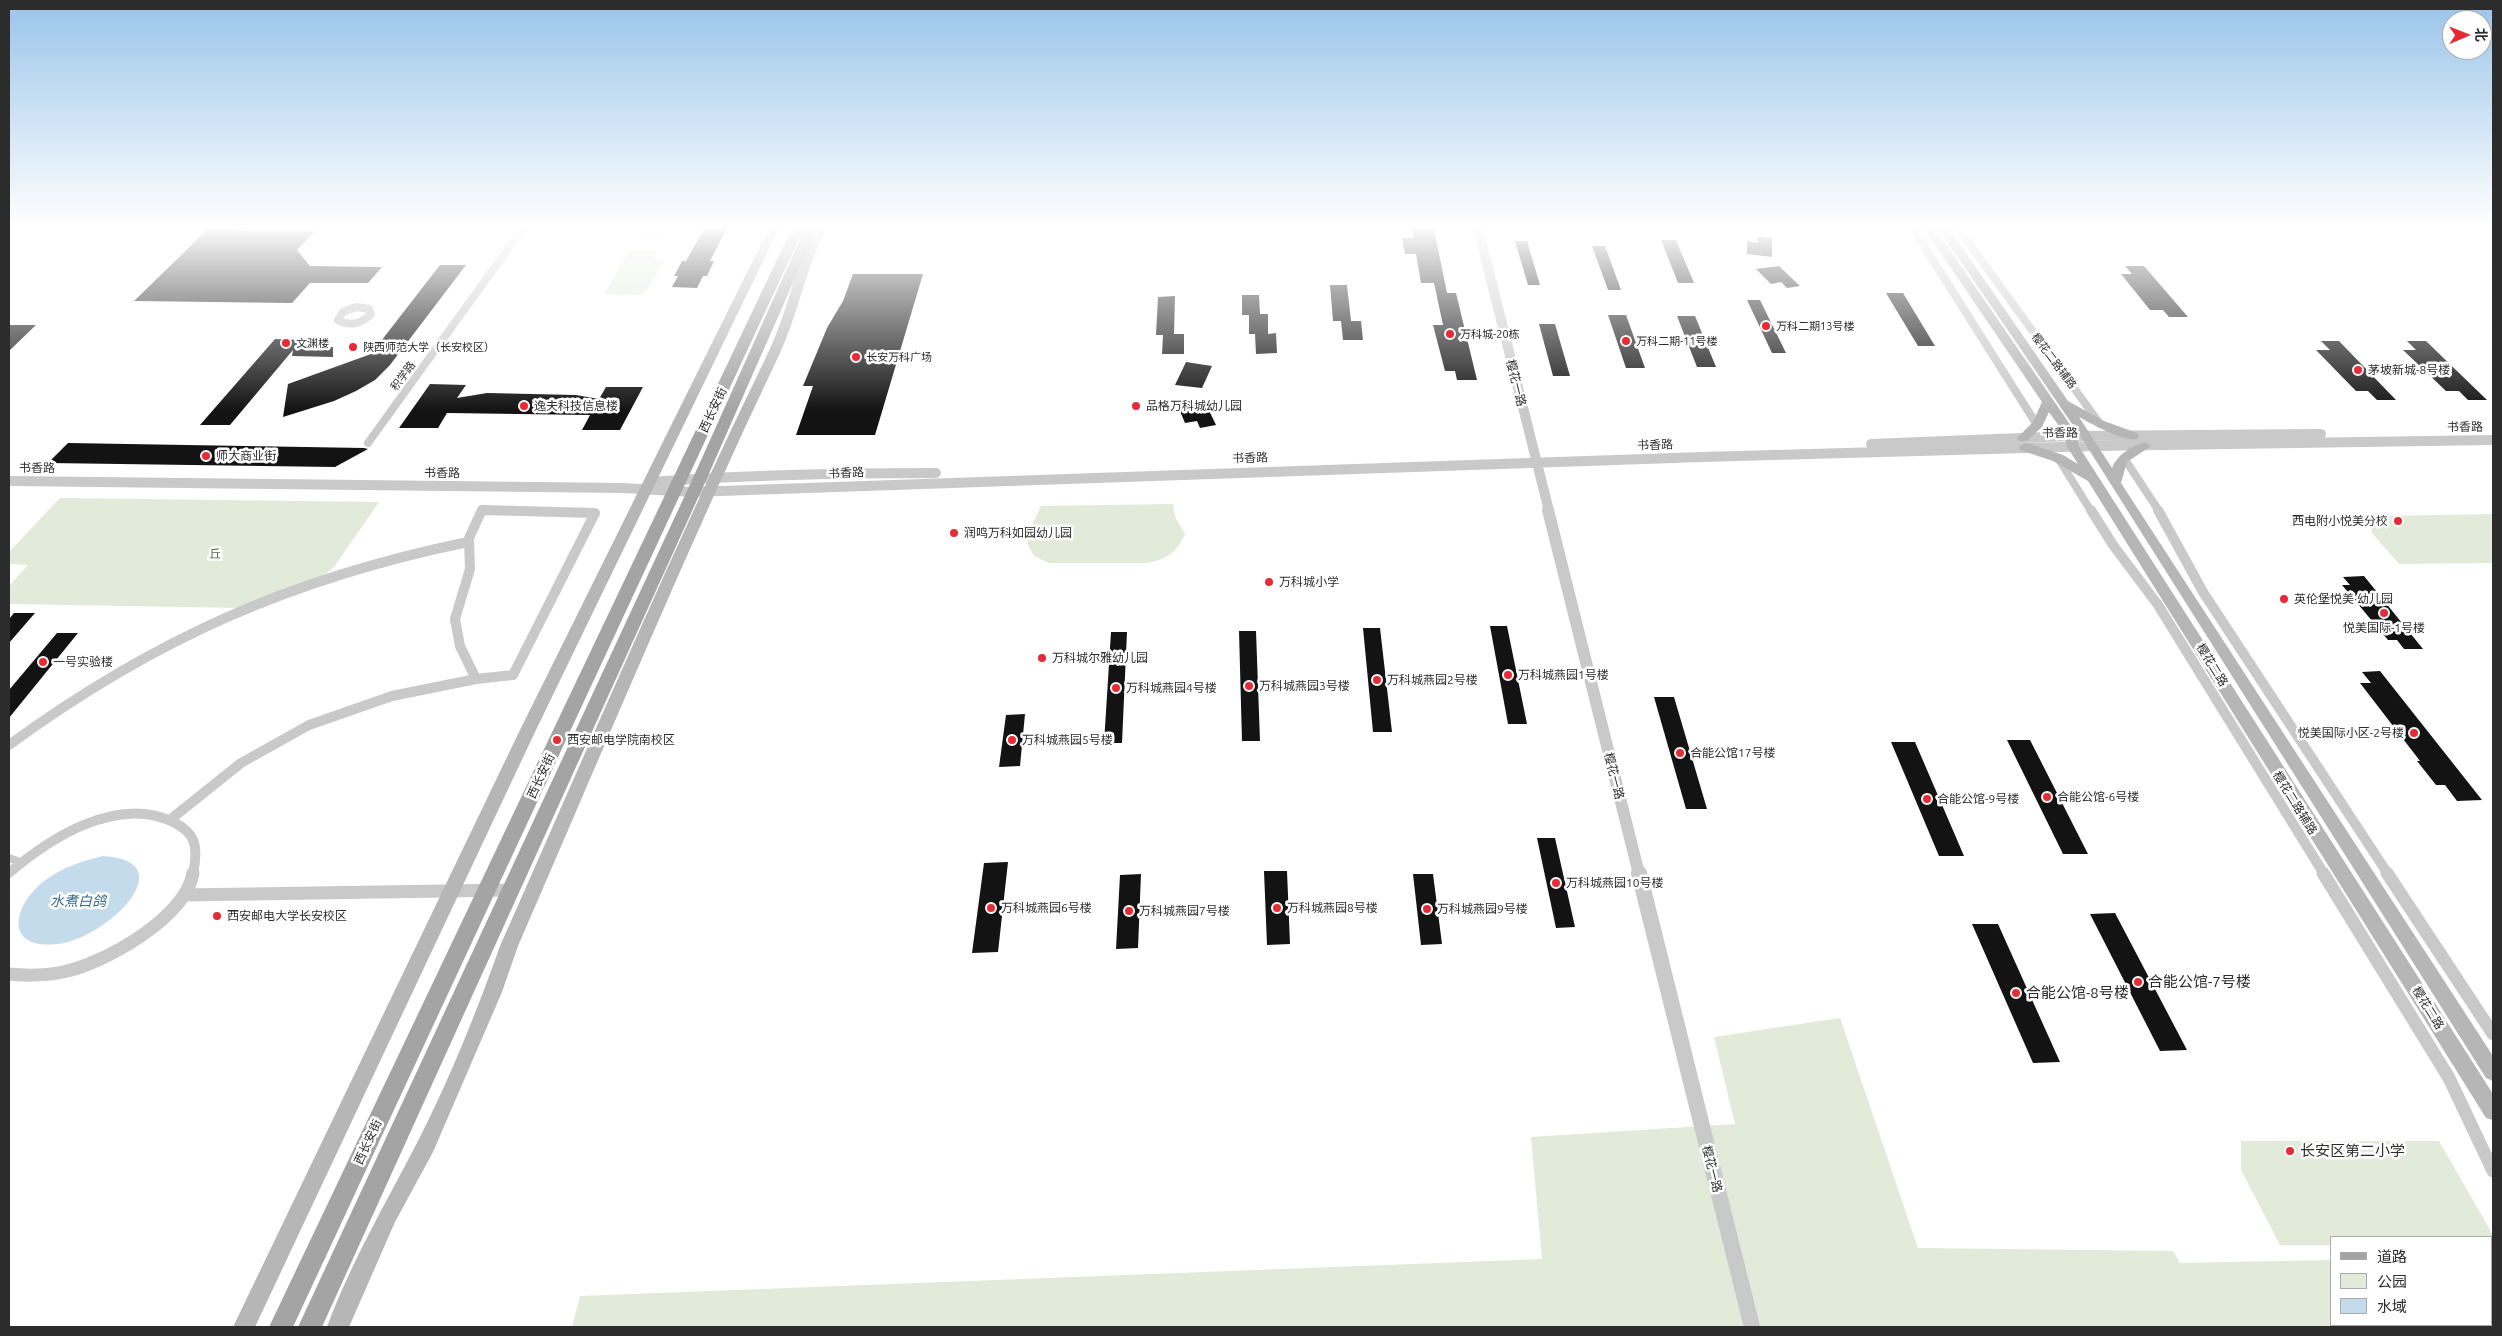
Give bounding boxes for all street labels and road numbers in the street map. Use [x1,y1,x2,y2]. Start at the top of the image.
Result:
street label: 樱花二路辅路 [2029,331,2079,391]
street label: 樱花一路 [1503,358,1529,408]
street label: 积学路 [388,359,418,393]
street label: 西长安街 [696,385,730,435]
street label: 书香路 [2447,419,2483,435]
street label: 书香路 [2042,425,2078,441]
street label: 书香路 [1637,437,1673,453]
street label: 书香路 [1232,450,1268,466]
street label: 书香路 [19,460,55,476]
street label: 书香路 [424,465,460,481]
street label: 书香路 [828,465,864,481]
street label: 樱花二路 [2193,641,2231,689]
street label: 西长安街 [524,751,558,801]
street label: 樱花一路 [1601,751,1627,801]
street label: 樱花二路辅路 [2270,769,2320,837]
street label: 樱花二路 [2409,984,2447,1032]
street label: 西长安街 [351,1117,385,1167]
street label: 樱花一路 [1699,1144,1725,1194]

